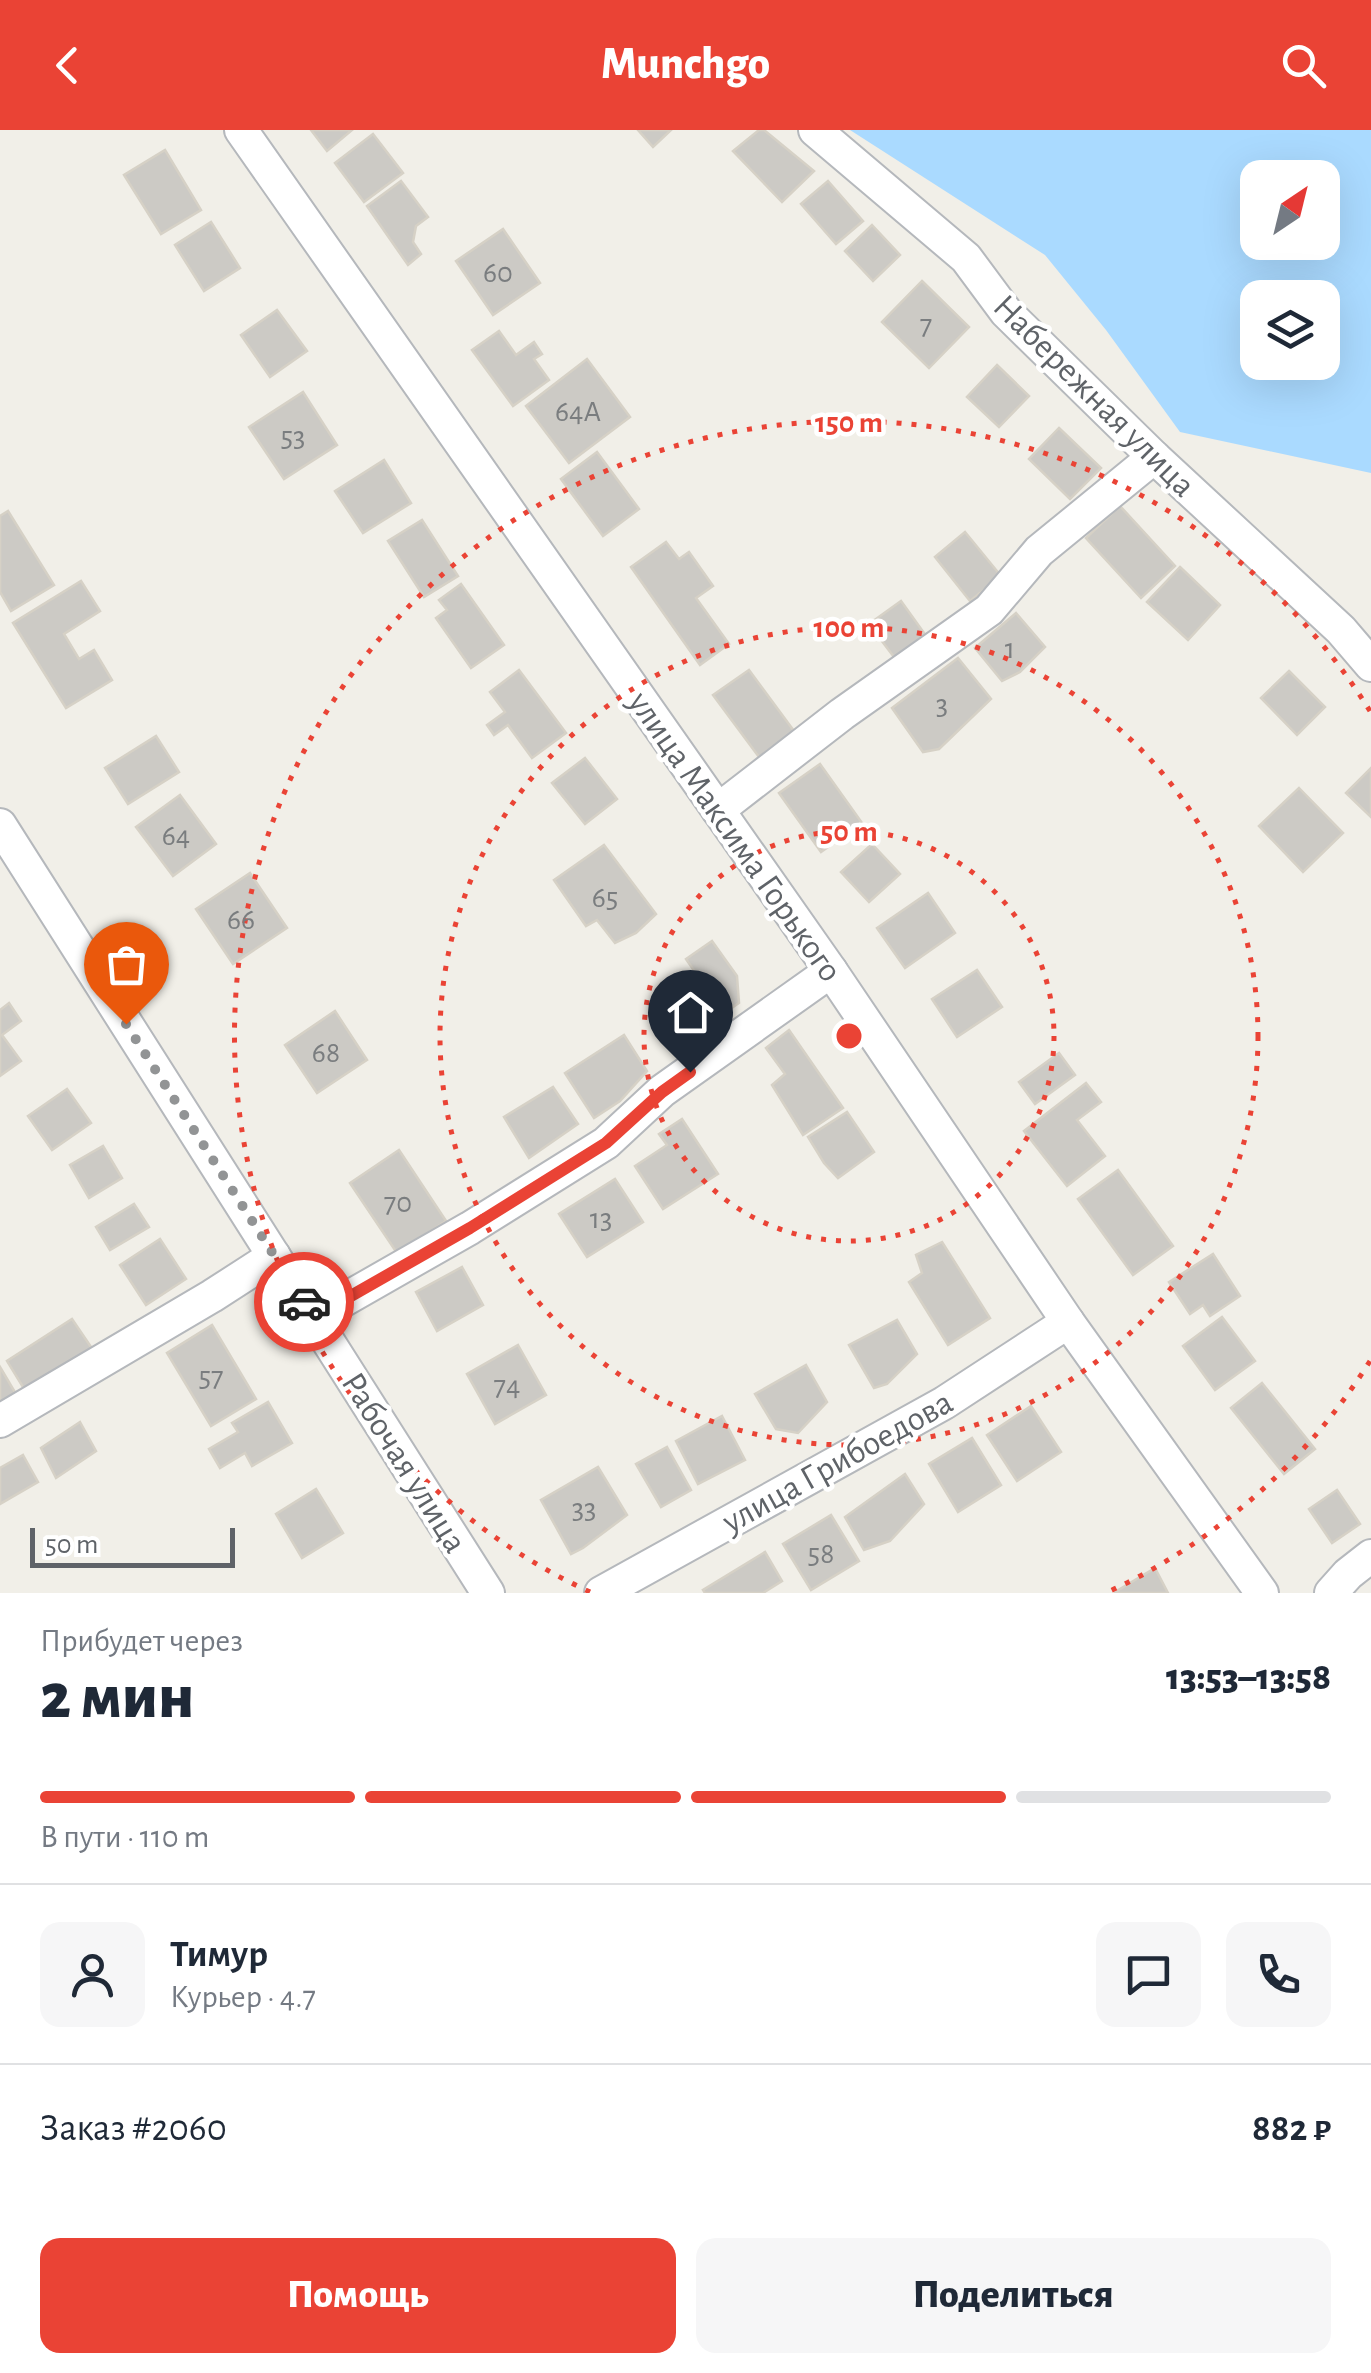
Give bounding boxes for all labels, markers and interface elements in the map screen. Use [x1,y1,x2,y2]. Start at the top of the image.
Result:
icon: back [40,38,95,93]
icon: search [1276,38,1331,93]
text: Munchgo [601,42,770,87]
north arrow [1240,160,1340,260]
map controls [1240,160,1340,380]
house number: 60 [483,258,513,288]
button: layers [1240,280,1340,380]
street label: Набережная улица [986,288,1202,504]
house number: 7 [920,310,932,340]
house number: 64А [555,397,601,427]
text: 150 m [815,408,883,438]
house number: 53 [281,422,305,452]
text: 100 m [814,613,884,643]
house number: 1 [1005,634,1015,664]
street label: улица Максима Горького [621,685,848,988]
house number: 3 [936,690,948,720]
text: 50 m [820,817,878,847]
house number: 64 [162,821,190,851]
house number: 65 [592,883,618,913]
house number: 66 [227,905,255,935]
pin [84,922,169,1025]
icon: bag [99,937,154,992]
pin [648,970,733,1073]
icon: home [663,985,718,1040]
centre of rings [831,1018,867,1054]
house number: 68 [312,1038,340,1068]
house number: 70 [384,1188,412,1218]
house number: 13 [590,1204,612,1234]
courier [254,1252,354,1352]
icon: car [277,1275,332,1330]
house number: 57 [198,1362,224,1392]
street label: Рабочая улица [335,1367,473,1559]
house number: 74 [494,1371,520,1401]
street label: улица Грибоедова [716,1385,959,1540]
house number: 33 [572,1494,596,1524]
scale bar [30,1523,235,1568]
text: 50 m [45,1531,99,1559]
house number: 58 [808,1539,834,1569]
text: Прибудет через [40,1625,243,1657]
text: 13:53–13:58 [1166,1659,1331,1697]
text: 2 мин [40,1665,194,1730]
text: В пути · 110 m [40,1821,209,1853]
button: person [40,1922,145,2027]
button: chat [1096,1922,1201,2027]
button: phone [1226,1922,1331,2027]
text: Тимур [170,1936,268,1974]
text: Курьер · 4.7 [170,1981,316,2013]
text: Заказ #2060 [40,2110,227,2148]
text: 882 ₽ [1252,2110,1331,2148]
button: Помощь [40,2238,676,2353]
button: Поделиться [696,2238,1331,2353]

